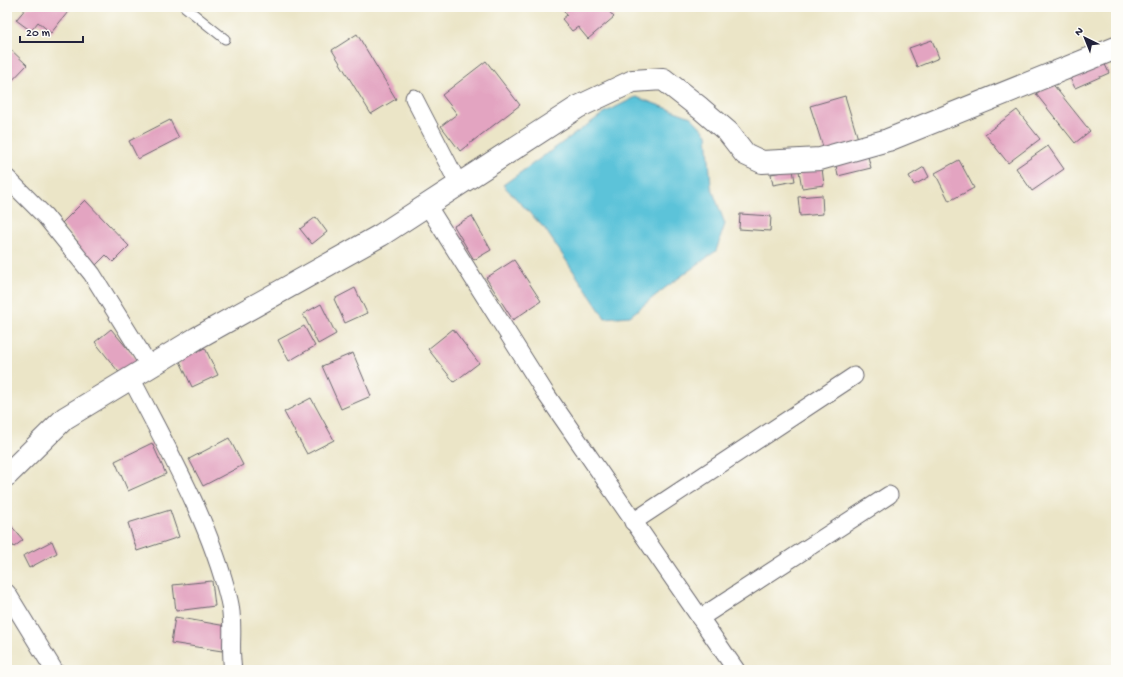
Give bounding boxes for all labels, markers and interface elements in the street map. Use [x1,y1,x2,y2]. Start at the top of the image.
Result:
scale bar [20,18,83,44]
north arrow [1065,18,1105,58]
text: N [1073,25,1086,39]
text: 20 m [26,27,51,41]

